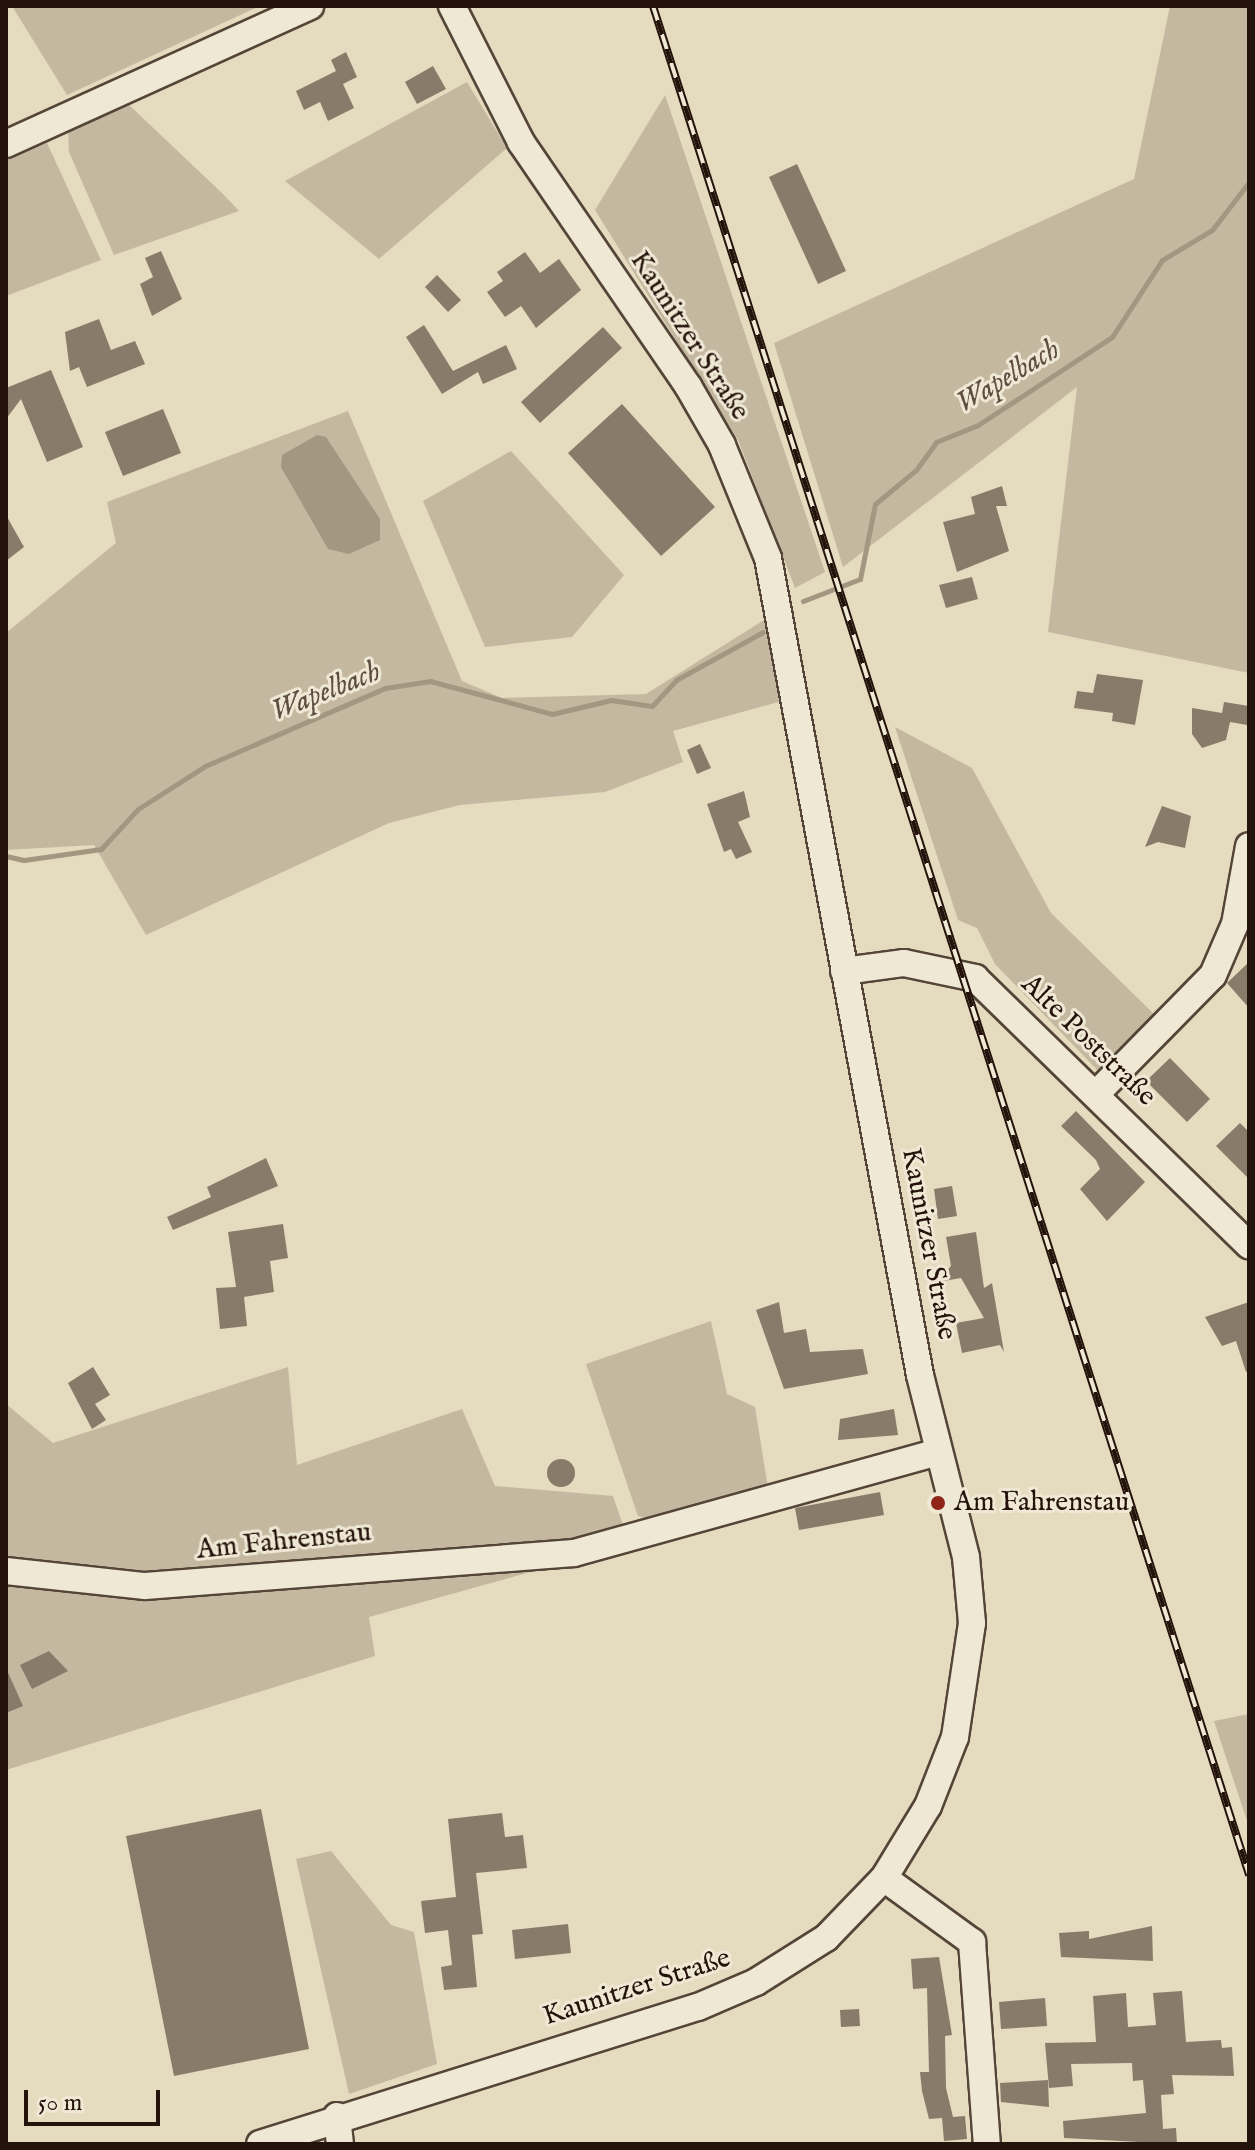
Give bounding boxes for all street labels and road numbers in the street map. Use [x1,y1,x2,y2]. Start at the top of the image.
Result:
street label: Kaunitzer Straße [622,245,756,427]
street label: Alte Poststraße [1014,968,1162,1114]
street label: Kaunitzer Straße [893,1145,963,1343]
street label: Am Fahrenstau [195,1516,373,1568]
street label: Kaunitzer Straße [539,1942,735,2034]

